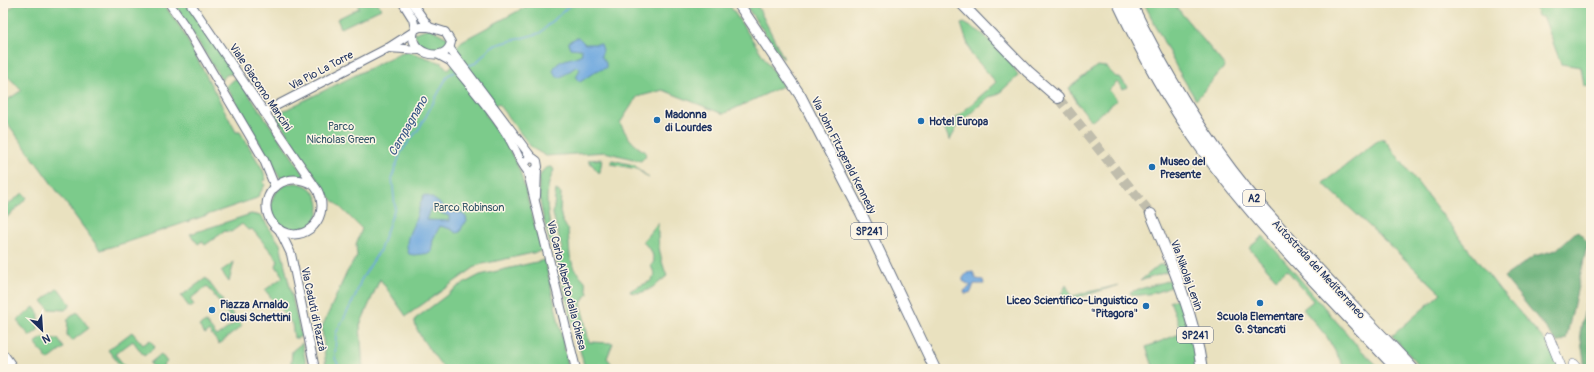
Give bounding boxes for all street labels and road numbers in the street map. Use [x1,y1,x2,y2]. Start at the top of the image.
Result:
street label: Viale Giacomo Mancini [227,41,295,133]
street label: Via Pio La Torre [287,48,356,93]
street label: Via John Fitzgerald Kennedy [808,94,879,216]
road number: A2 [1243,190,1265,206]
street label: Autostrada del Mediterraneo [1269,217,1368,322]
street label: Via Carlo Alberto dalla Chiesa [544,219,589,351]
road number: SP241 [851,223,887,239]
street label: Via Nikolaj Lenin [1168,238,1205,312]
street label: Via Caduti di Razzà [298,266,329,352]
road number: SP241 [1177,327,1213,343]

